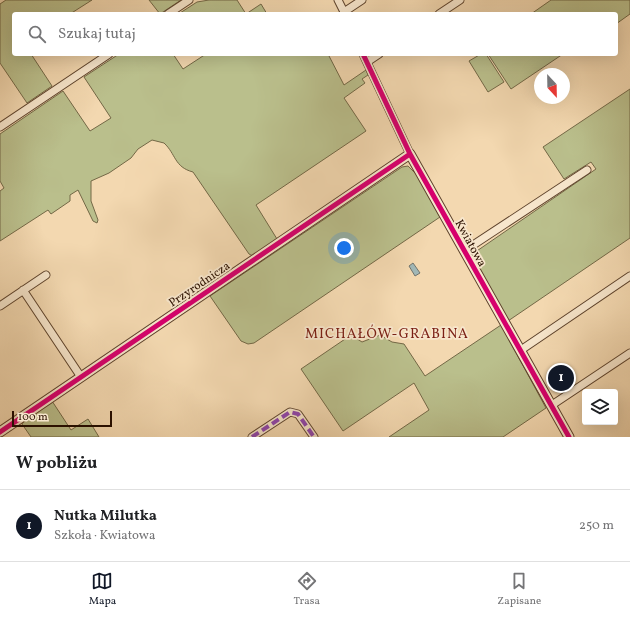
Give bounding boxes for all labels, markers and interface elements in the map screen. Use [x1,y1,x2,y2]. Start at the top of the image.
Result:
search box [12,12,618,56]
icon: search [26,23,48,45]
text: Szukaj tutaj [58,24,136,45]
north arrow [534,68,570,104]
street label: Kwiatowa [451,217,490,270]
your location [334,238,354,258]
street label: Przyrodnicza [166,258,233,311]
district label: MICHAŁÓW-GRABINA [305,324,469,344]
pin: 1 [548,363,574,393]
map controls [582,389,618,425]
button: layers [582,389,618,425]
scale bar [12,409,112,428]
text: 100 m [18,410,48,425]
text: W pobliżu [16,452,97,475]
text: Nutka Milutka [54,506,157,527]
text: 1 [26,517,32,535]
text: 250 m [579,517,614,535]
text: Szkoła · Kwiatowa [54,527,155,545]
tab: Mapa [89,570,116,609]
tab: Trasa [294,570,320,609]
tab: Zapisane [497,570,541,609]

